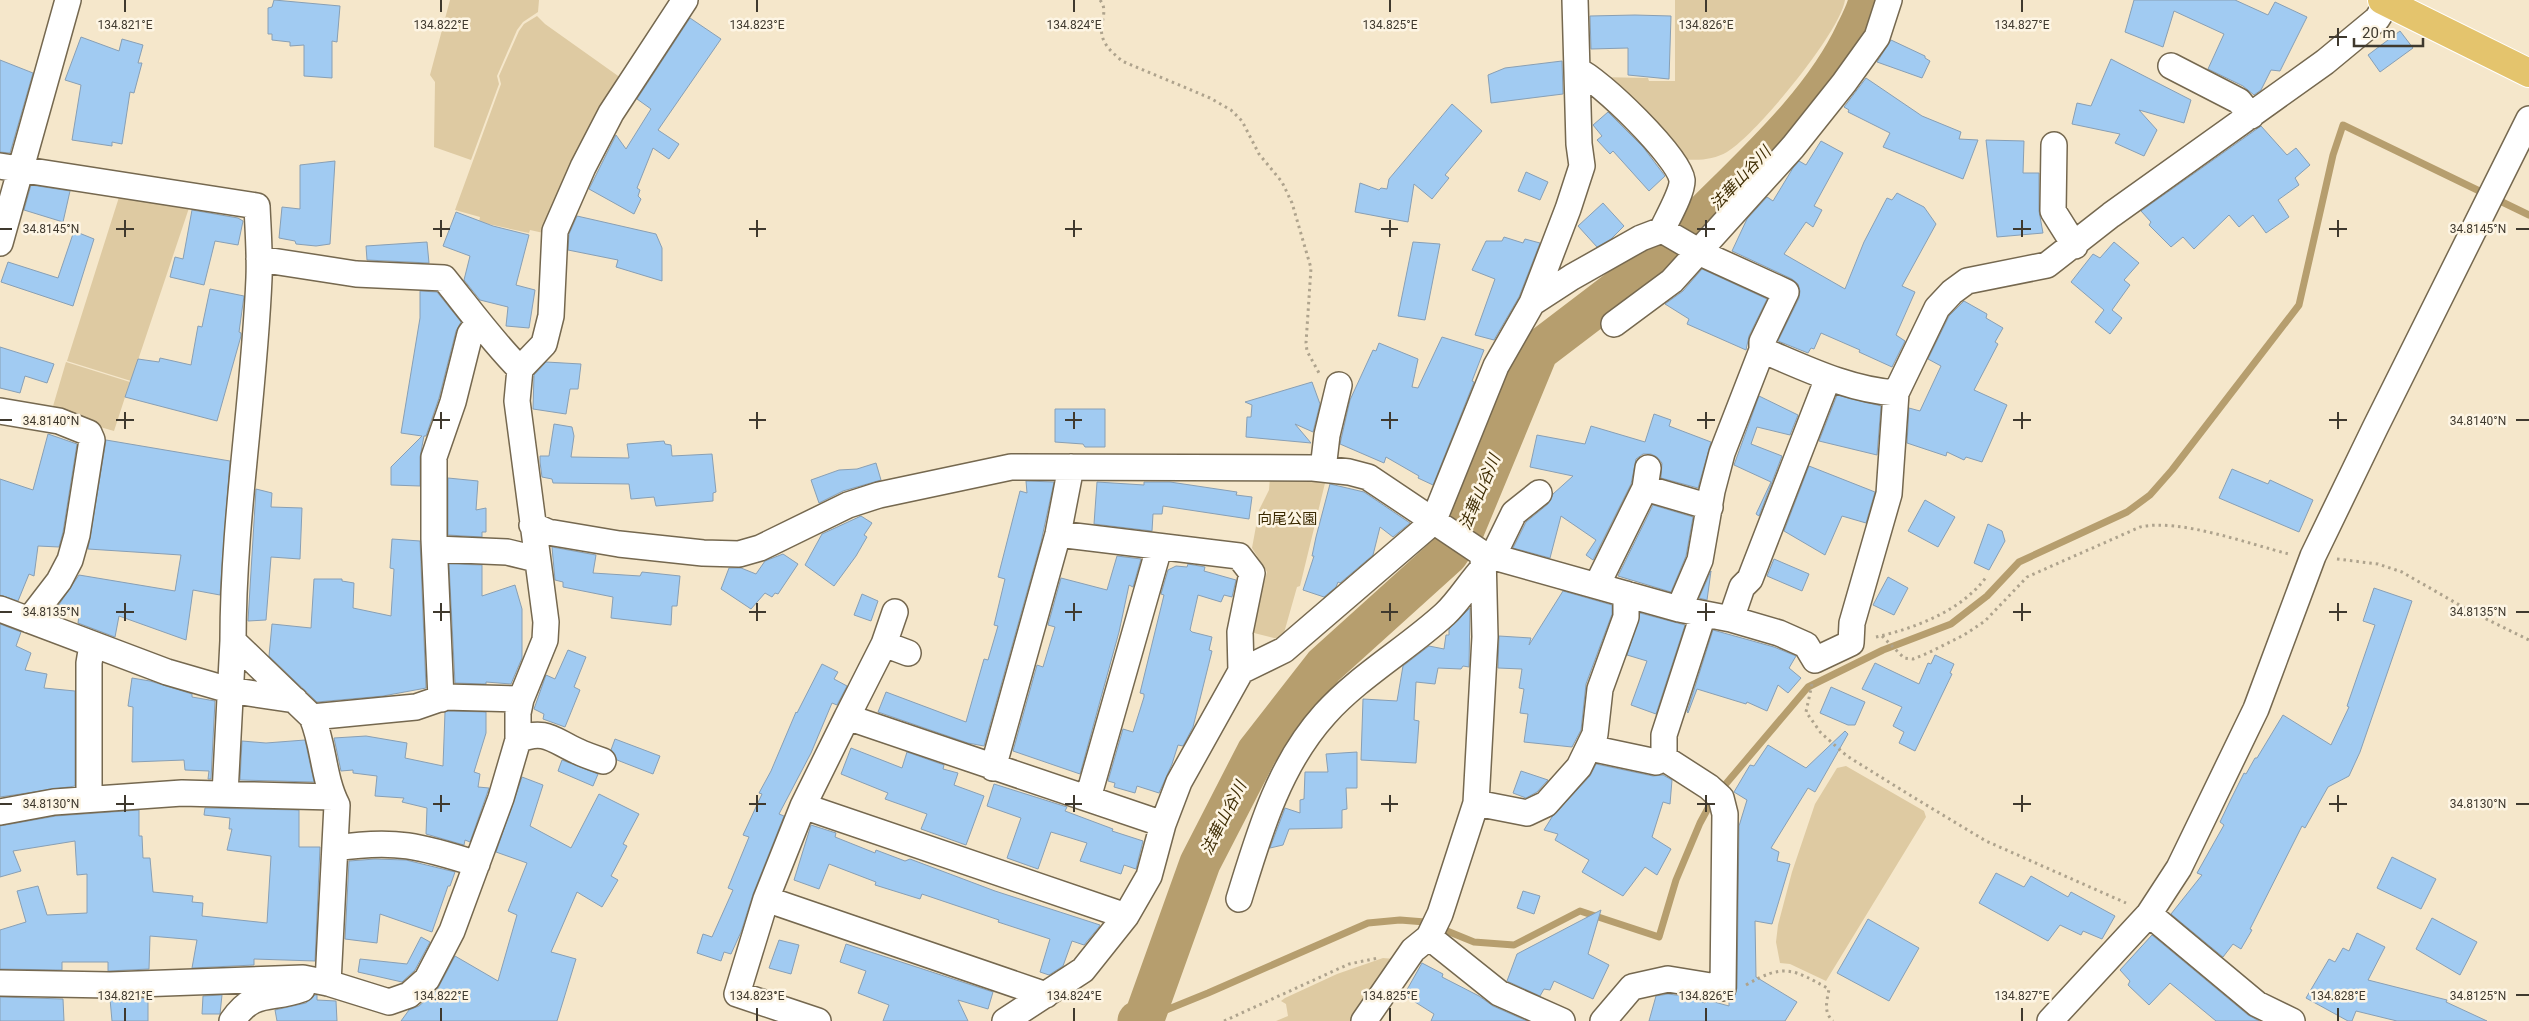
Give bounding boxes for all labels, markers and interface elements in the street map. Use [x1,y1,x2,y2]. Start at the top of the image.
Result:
scale bar [2354,15,2423,47]
text: 134.821°E [98,18,153,32]
text: 134.822°E [414,18,469,32]
text: 134.823°E [730,18,785,32]
text: 134.824°E [1047,18,1102,32]
text: 134.825°E [1363,18,1418,32]
text: 134.826°E [1679,18,1734,32]
text: 134.827°E [1995,18,2050,32]
text: 20 m [2362,24,2396,42]
water label: 法華山谷川 [1706,141,1776,214]
text: 34.8145°N [23,222,79,236]
text: 34.8145°N [2450,222,2506,236]
text: 34.8140°N [23,414,79,428]
text: 34.8140°N [2450,414,2506,428]
water label: 法華山谷川 [1455,450,1505,533]
park label: 向尾公園 [1257,510,1317,528]
text: 34.8135°N [23,605,79,619]
text: 34.8135°N [2450,605,2506,619]
water label: 法華山谷川 [1197,776,1251,858]
text: 34.8130°N [23,797,79,811]
text: 34.8130°N [2450,797,2506,811]
text: 134.821°E [98,989,153,1003]
text: 134.822°E [414,989,469,1003]
text: 134.823°E [730,989,785,1003]
text: 134.824°E [1047,989,1102,1003]
text: 134.825°E [1363,989,1418,1003]
text: 134.826°E [1679,989,1734,1003]
text: 134.827°E [1995,989,2050,1003]
text: 134.828°E [2311,989,2366,1003]
text: 34.8125°N [2450,989,2506,1003]

